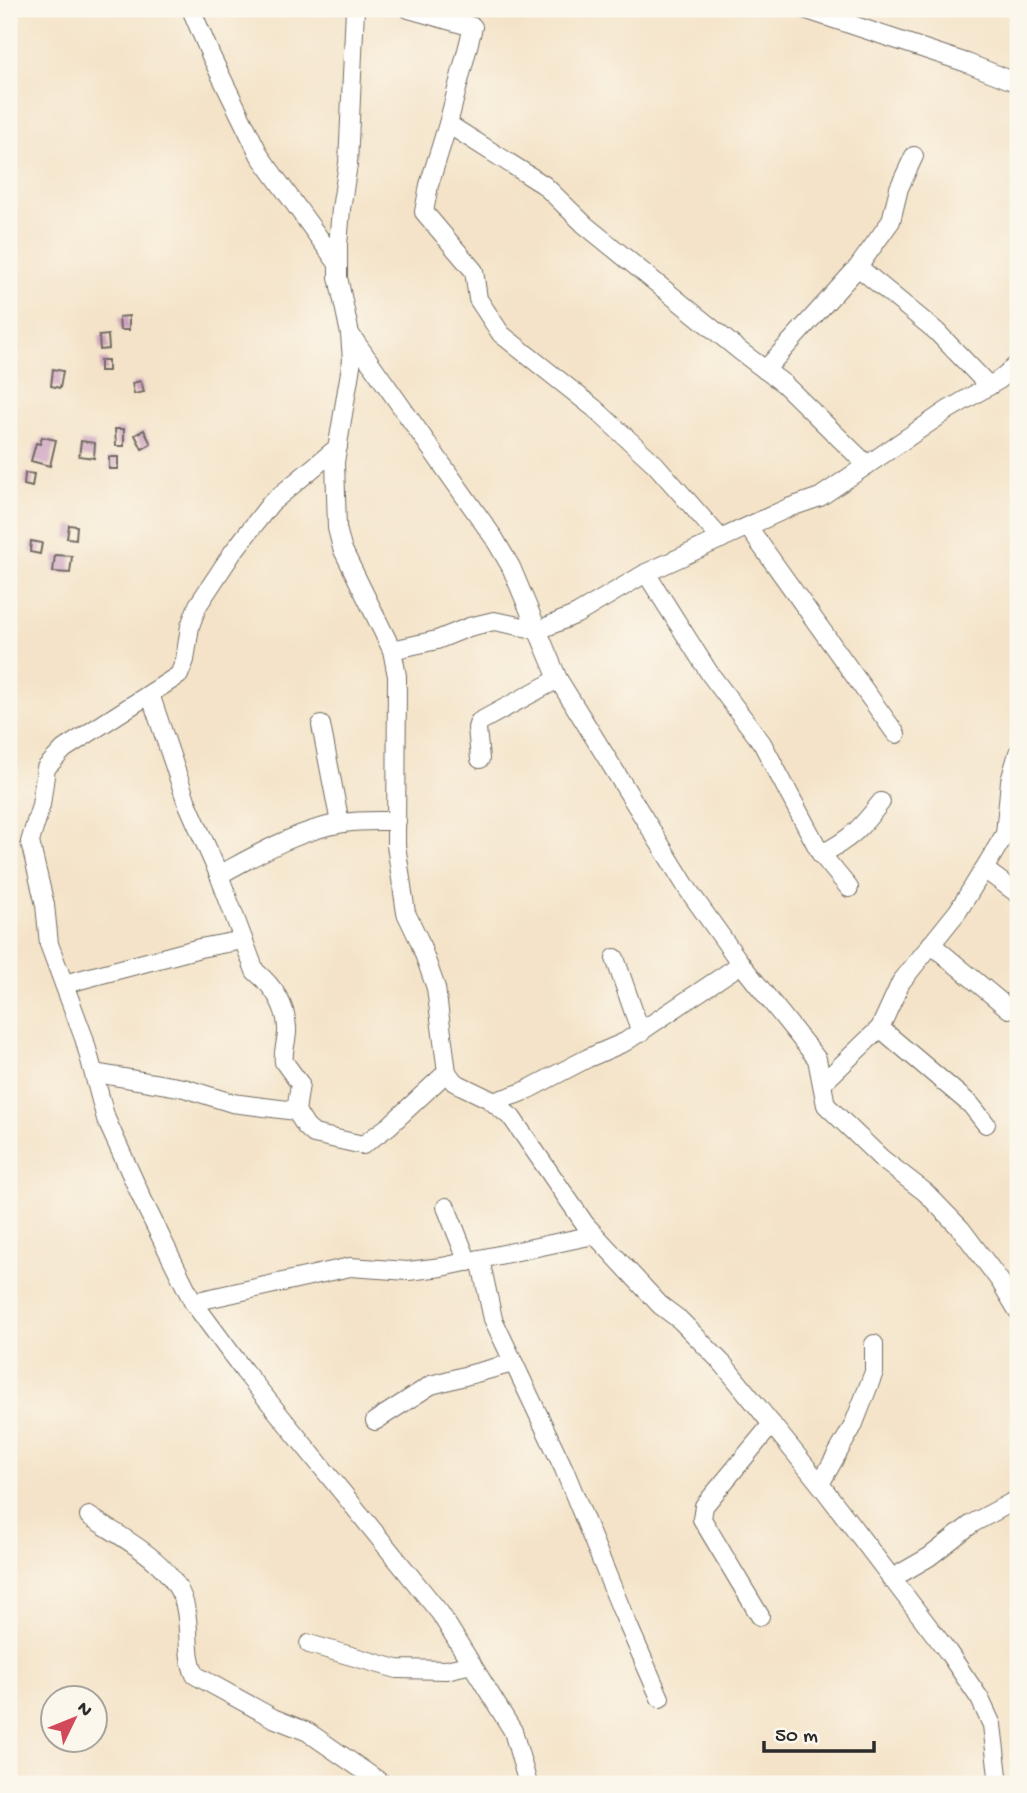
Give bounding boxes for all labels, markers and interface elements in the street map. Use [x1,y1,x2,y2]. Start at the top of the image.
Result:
north arrow [38,1685,108,1755]
text: N [71,1697,97,1722]
scale bar [764,1709,875,1753]
text: 50 m [775,1725,818,1750]

